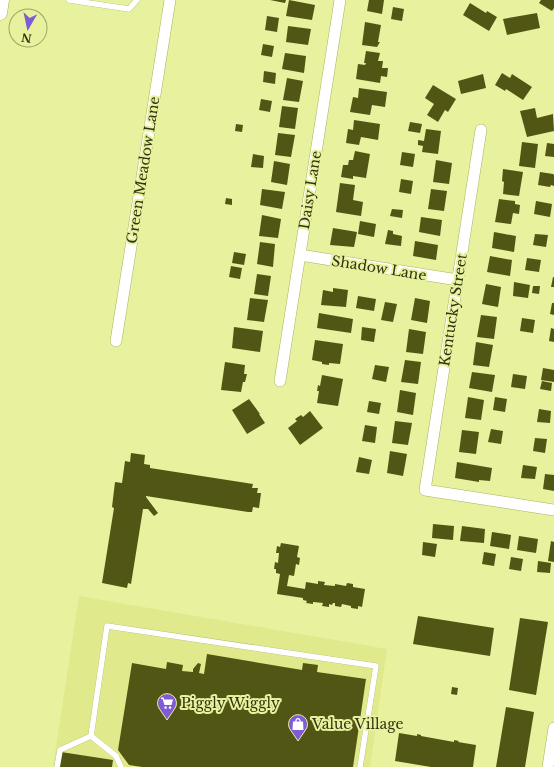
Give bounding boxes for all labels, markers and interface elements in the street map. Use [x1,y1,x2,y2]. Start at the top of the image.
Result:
north arrow [8,8,48,48]
text: N [20,30,33,46]
street label: Green Meadow Lane [122,95,164,245]
street label: Daisy Lane [295,149,325,231]
street label: Shadow Lane [330,252,428,284]
street label: Kentucky Street [435,252,471,368]
supermarket icon: Piggly Wiggly [156,692,178,720]
place label: Piggly Wiggly [181,694,280,712]
shop icon: Value Village [287,713,309,741]
place label: Value Village [311,715,404,733]

